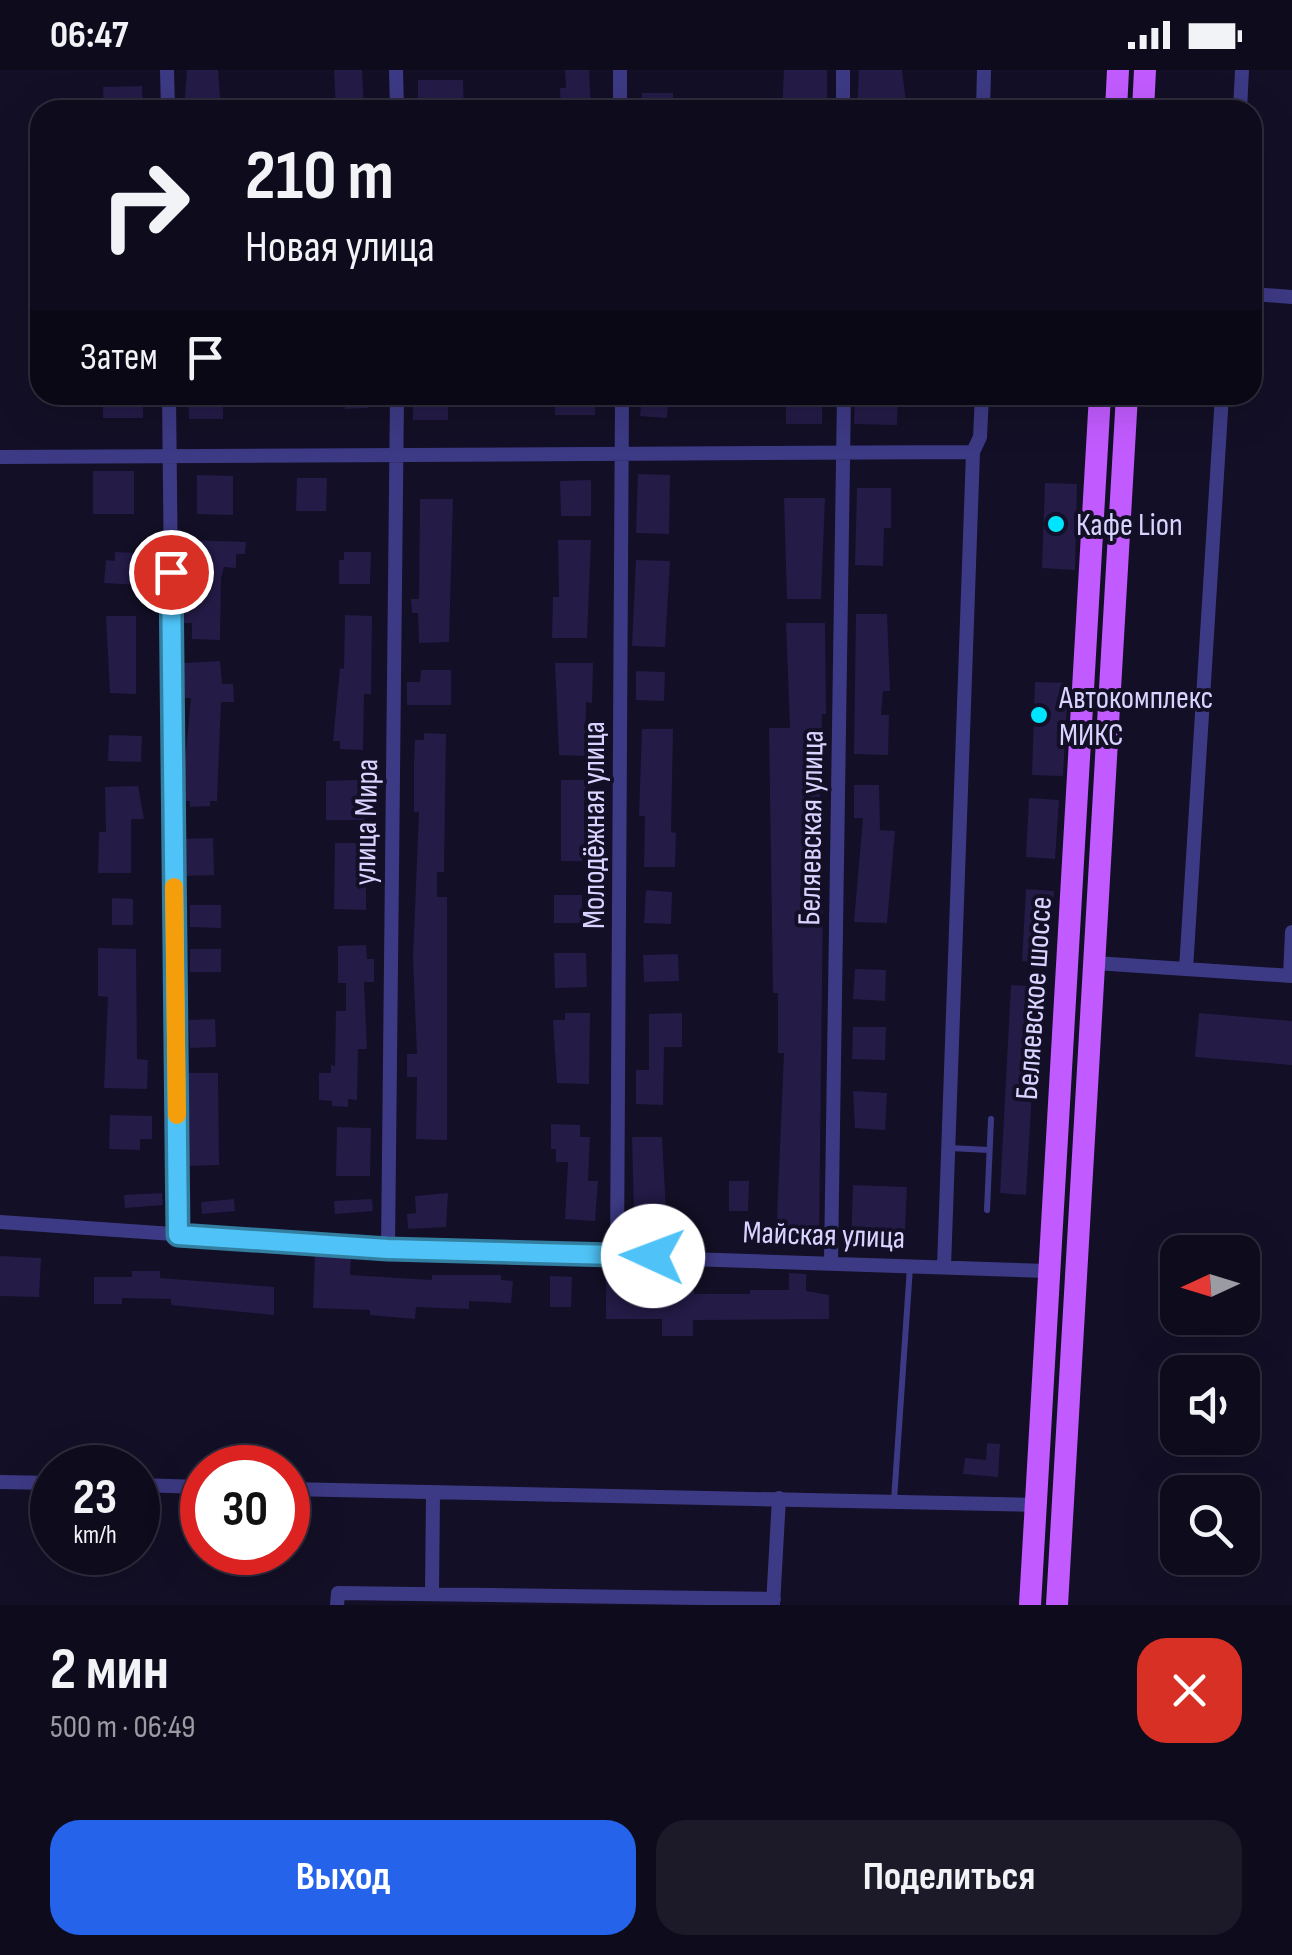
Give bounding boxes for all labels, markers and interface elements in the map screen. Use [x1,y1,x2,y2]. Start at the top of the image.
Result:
text: 06:47 [50,13,128,58]
text: 210 m [245,135,394,219]
icon: right [80,140,210,270]
text: Новая улица [245,220,435,275]
icon: arrive [178,330,233,385]
text: Затем [80,335,158,380]
place label: Кафе Lion [1076,506,1183,545]
marker: Кафе Lion [1045,513,1067,535]
pin [129,530,214,615]
icon: arrive [144,545,199,600]
place label: Автокомплекс МИКС [1058,679,1213,755]
marker: Автокомплекс МИКС [1028,704,1050,726]
street label: Молодёжная улица [575,721,614,929]
street label: Беляевская улица [790,730,833,926]
street label: улица Мира [346,758,387,886]
street label: Беляевское шоссе [1008,895,1061,1101]
position arrow [601,1204,705,1308]
street label: Майская улица [742,1213,906,1258]
north arrow [1160,1235,1260,1335]
map controls [1160,1235,1260,1575]
button: sound [1160,1355,1260,1455]
speed limit sign: 30 [180,1445,310,1575]
text: 23 [73,1468,117,1528]
button: search [1160,1475,1260,1575]
text: km/h [73,1520,117,1551]
text: 2 мин [50,1634,169,1706]
button: close [1137,1638,1242,1743]
text: 500 m · 06:49 [50,1708,196,1747]
button: Выход [50,1820,636,1935]
button: Поделиться [656,1820,1242,1935]

